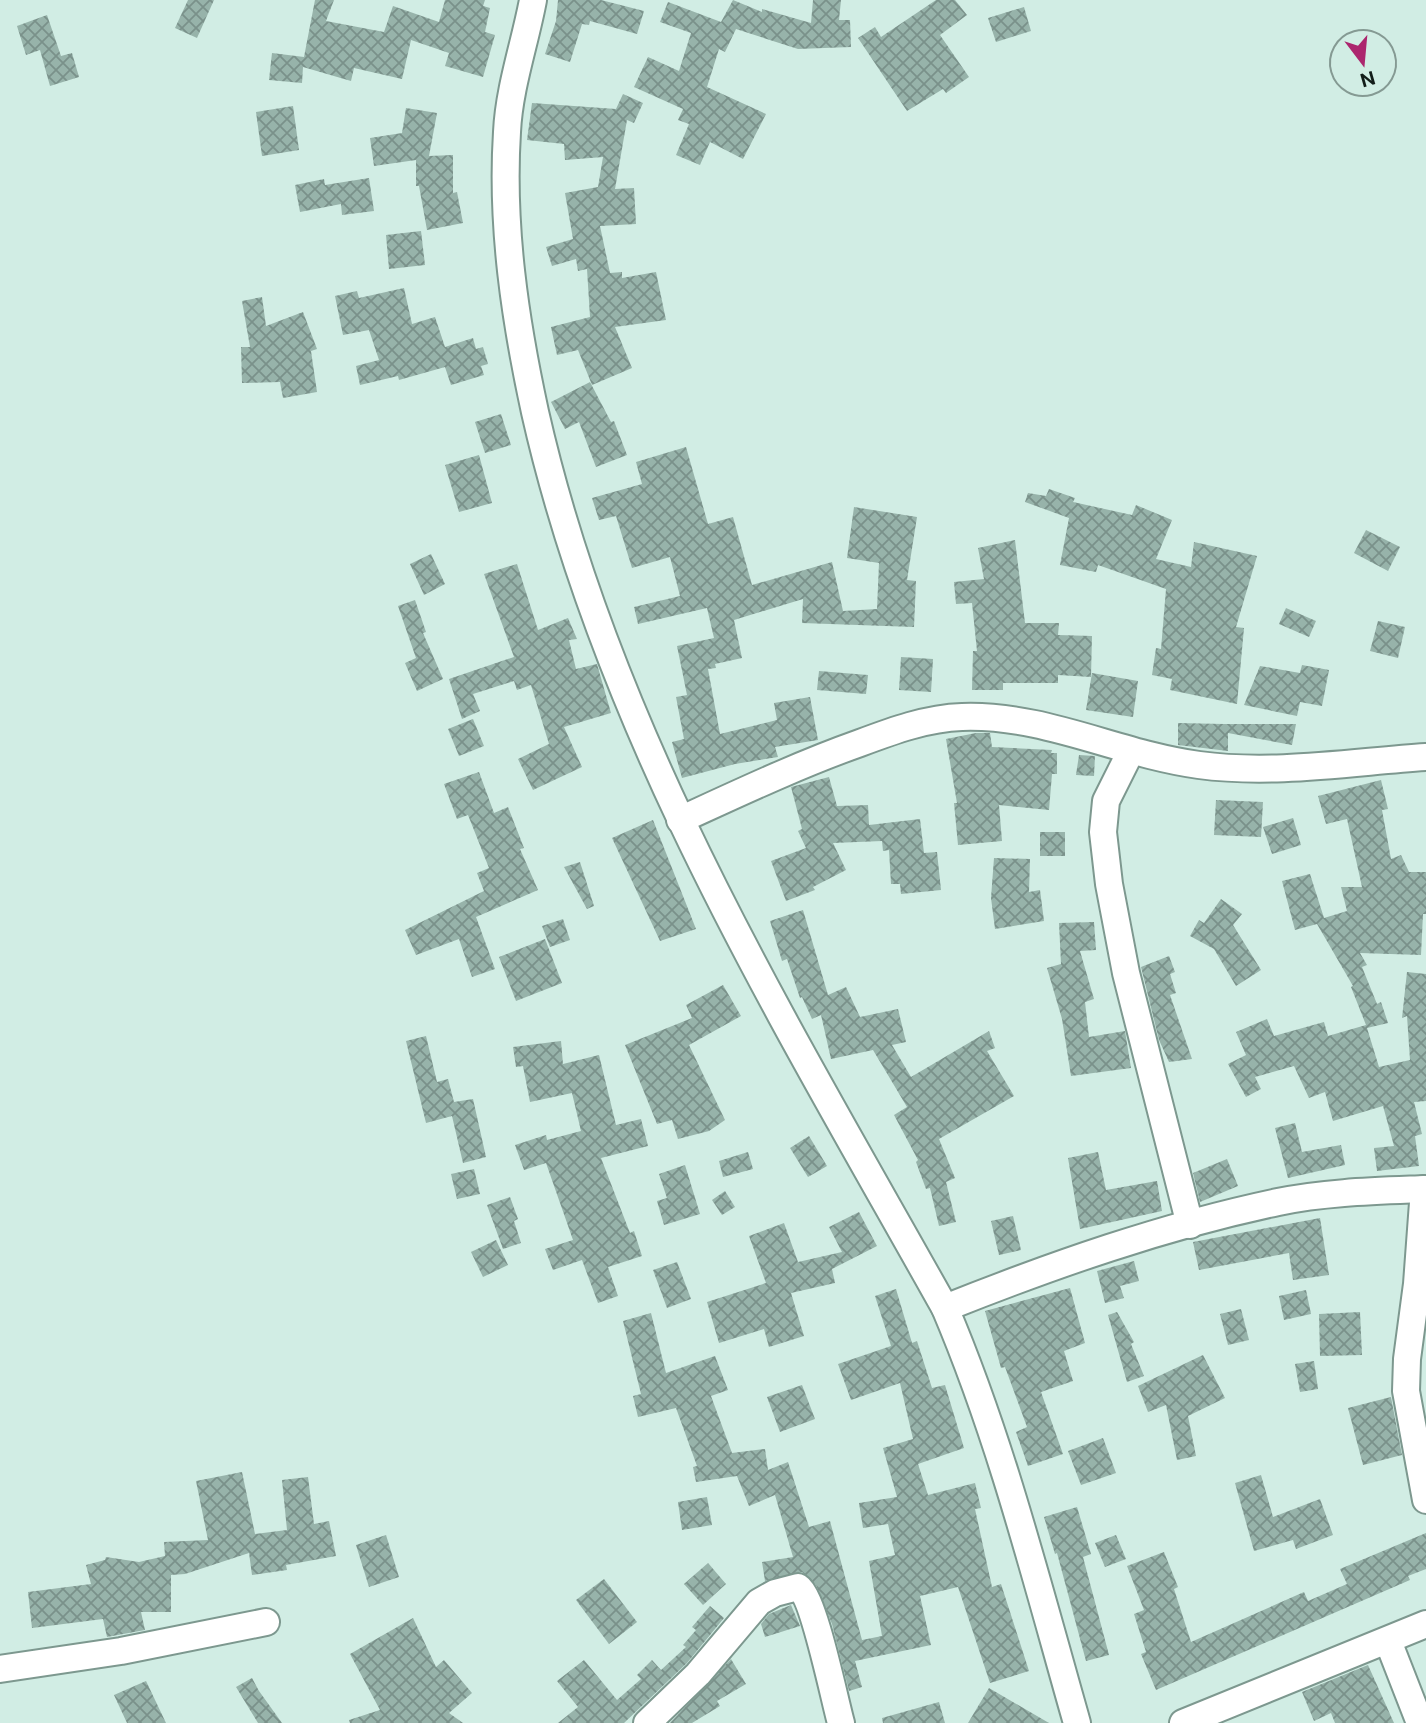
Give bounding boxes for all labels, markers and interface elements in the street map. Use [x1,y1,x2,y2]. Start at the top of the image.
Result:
north arrow [1328,28,1398,98]
text: N [1358,67,1378,92]

